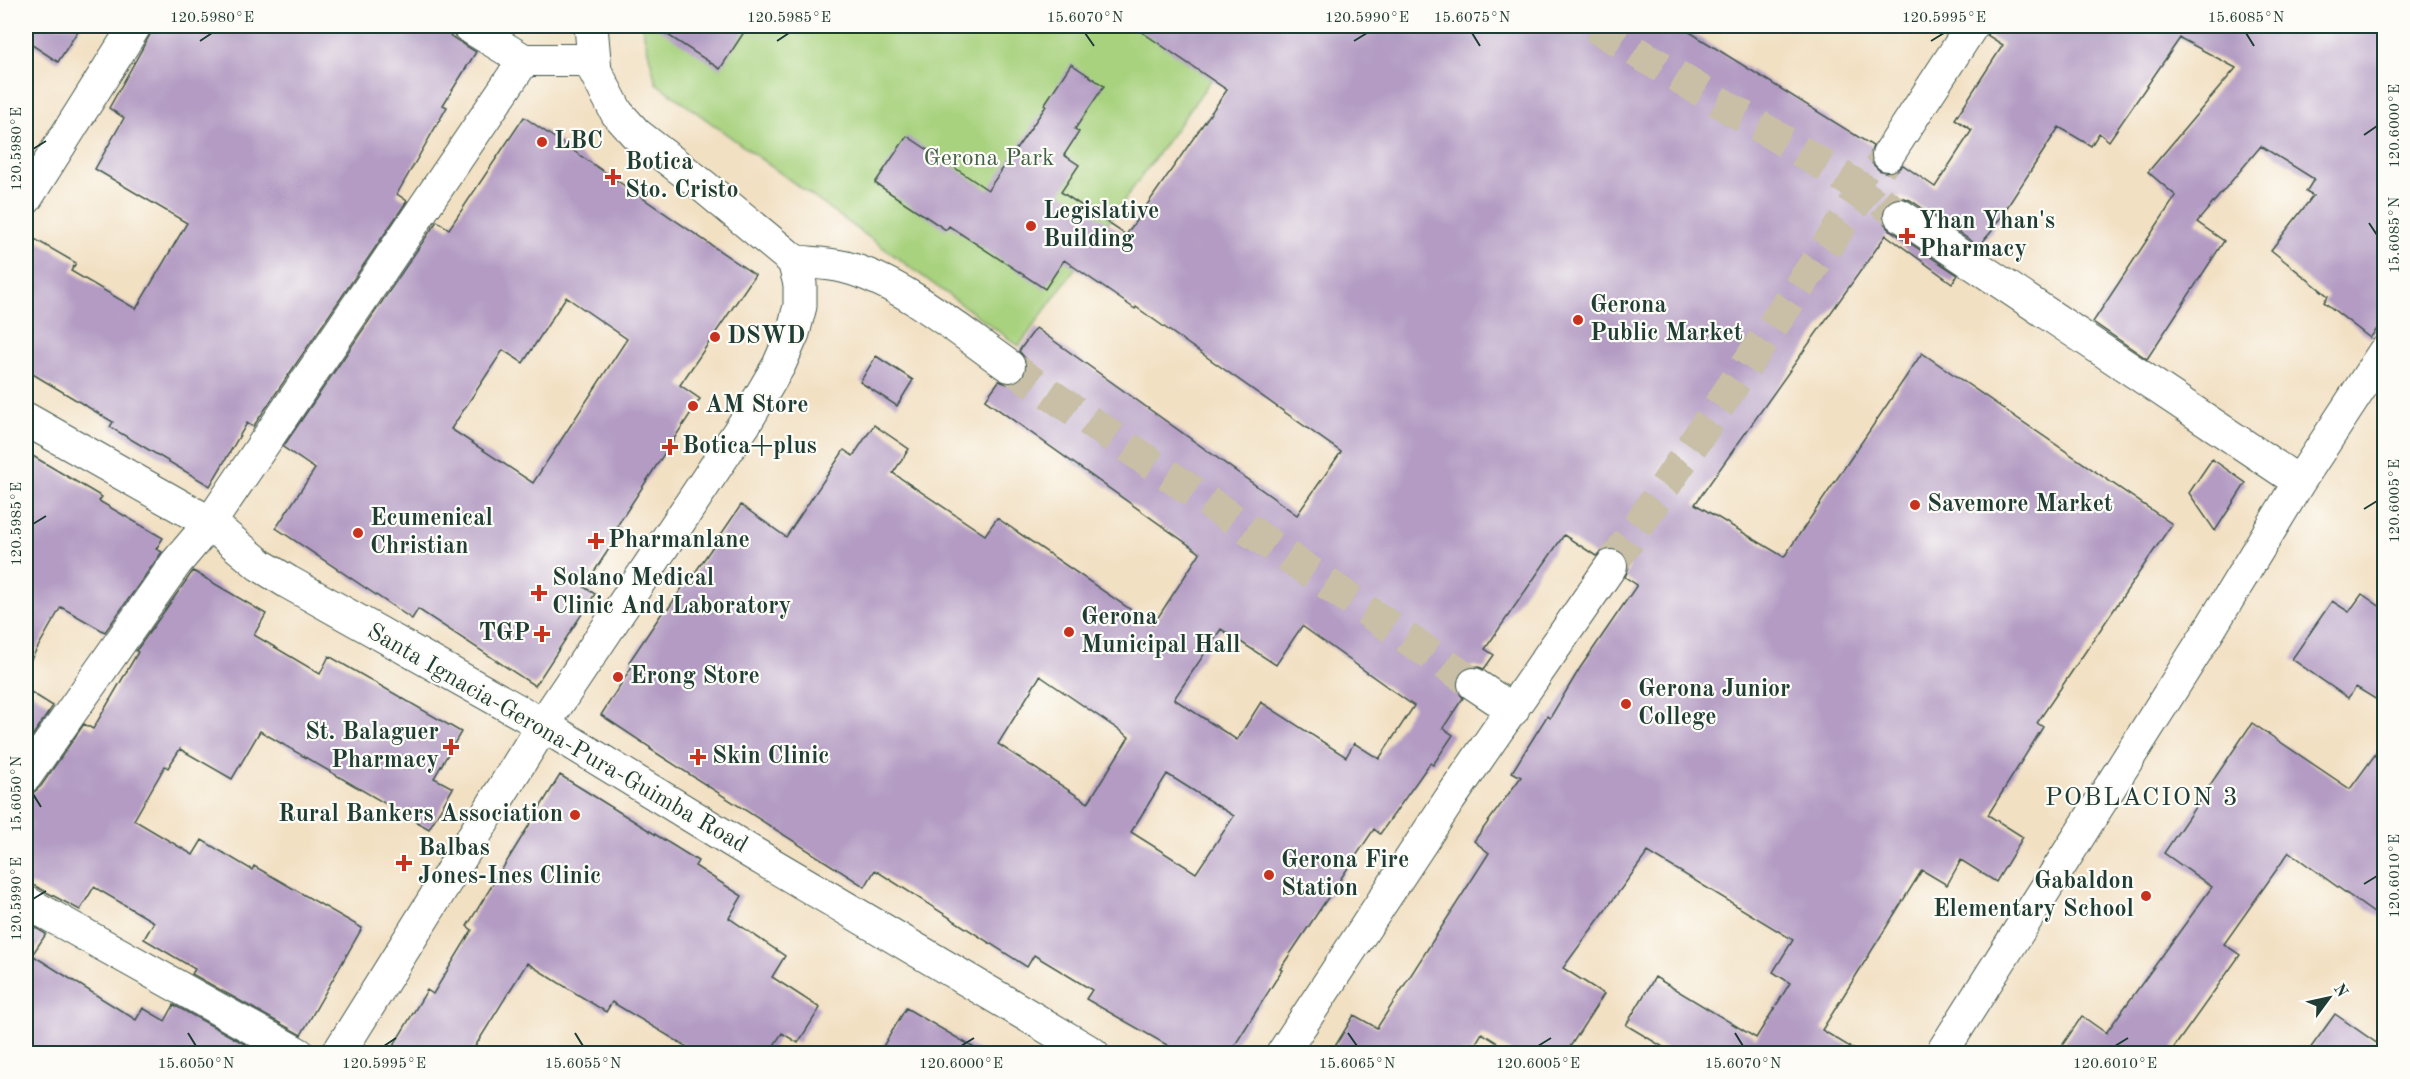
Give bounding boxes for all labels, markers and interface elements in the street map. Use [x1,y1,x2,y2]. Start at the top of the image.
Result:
text: 120.5980°E [170,11,254,26]
text: 120.5985°E [747,11,831,26]
text: 15.6070°N [1047,11,1124,26]
text: 120.5990°E [1325,11,1409,26]
text: 15.6075°N [1434,11,1511,26]
text: 120.5995°E [1902,11,1986,26]
text: 15.6085°N [2208,11,2285,26]
text: 120.6000°E [2388,84,2403,168]
text: 120.5980°E [10,107,25,191]
place label: LBC [554,130,603,154]
marker: LBC [535,135,549,149]
park label: Gerona Park [923,147,1055,171]
place label: Botica Sto. Cristo [625,151,739,203]
marker: Botica Sto. Cristo [606,170,620,184]
text: 15.6085°N [2388,196,2403,273]
place label: Legislative Building [1043,200,1159,252]
place label: Yhan Yhan's Pharmacy [1919,210,2055,262]
marker: Legislative Building [1024,219,1038,233]
marker: Yhan Yhan's Pharmacy [1900,229,1914,243]
place label: Gerona Public Market [1590,294,1743,346]
marker: Gerona Public Market [1571,313,1585,327]
place label: DSWD [727,325,805,349]
marker: DSWD [708,330,722,344]
place label: AM Store [705,394,809,418]
marker: AM Store [686,399,700,413]
place label: Botica+plus [682,435,817,459]
marker: Botica+plus [663,440,677,454]
text: 120.6005°E [2388,459,2403,543]
text: 120.5985°E [10,482,25,566]
place label: Savemore Market [1927,493,2113,517]
marker: Savemore Market [1908,498,1922,512]
place label: Ecumenical Christian [370,507,493,559]
marker: Ecumenical Christian [351,526,365,540]
place label: Pharmanlane [608,529,750,553]
marker: Pharmanlane [589,534,603,548]
place label: Solano Medical Clinic And Laboratory [552,567,791,619]
marker: Solano Medical Clinic And Laboratory [530,584,548,602]
place label: Gerona Municipal Hall [1081,606,1240,658]
street label: Santa Ignacia-Gerona-Pura-Guimba Road [363,620,751,858]
place label: TGP [479,622,530,646]
marker: Gerona Municipal Hall [1062,625,1076,639]
marker: TGP [535,627,549,641]
place label: Erong Store [630,665,760,689]
marker: Erong Store [611,670,625,684]
place label: Gerona Junior College [1638,678,1791,730]
marker: Gerona Junior College [1619,697,1633,711]
place label: St. Balaguer Pharmacy [305,721,439,773]
marker: St. Balaguer Pharmacy [444,740,458,754]
place label: Skin Clinic [712,745,830,769]
marker: Skin Clinic [689,748,707,766]
text: 15.6050°N [10,755,25,832]
district label: POBLACION 3 [2045,785,2239,811]
place label: Rural Bankers Association [278,803,563,827]
marker: Rural Bankers Association [568,808,582,822]
text: 120.6010°E [2388,834,2403,918]
place label: Balbas Jones-Ines Clinic [418,837,601,889]
place label: Gerona Fire Station [1281,849,1409,901]
marker: Balbas Jones-Ines Clinic [395,854,413,872]
text: 120.5990°E [10,857,25,941]
marker: Gerona Fire Station [1262,868,1276,882]
place label: Gabaldon Elementary School [1933,870,2134,922]
marker: Gabaldon Elementary School [2139,889,2153,903]
north arrow [2299,968,2359,1028]
text: N [2330,981,2350,1001]
text: 15.6050°N [158,1057,235,1072]
text: 120.5995°E [342,1057,426,1072]
text: 15.6055°N [545,1057,622,1072]
text: 120.6000°E [919,1057,1003,1072]
text: 15.6065°N [1319,1057,1396,1072]
text: 120.6005°E [1496,1057,1580,1072]
text: 15.6070°N [1705,1057,1782,1072]
text: 120.6010°E [2073,1057,2157,1072]

